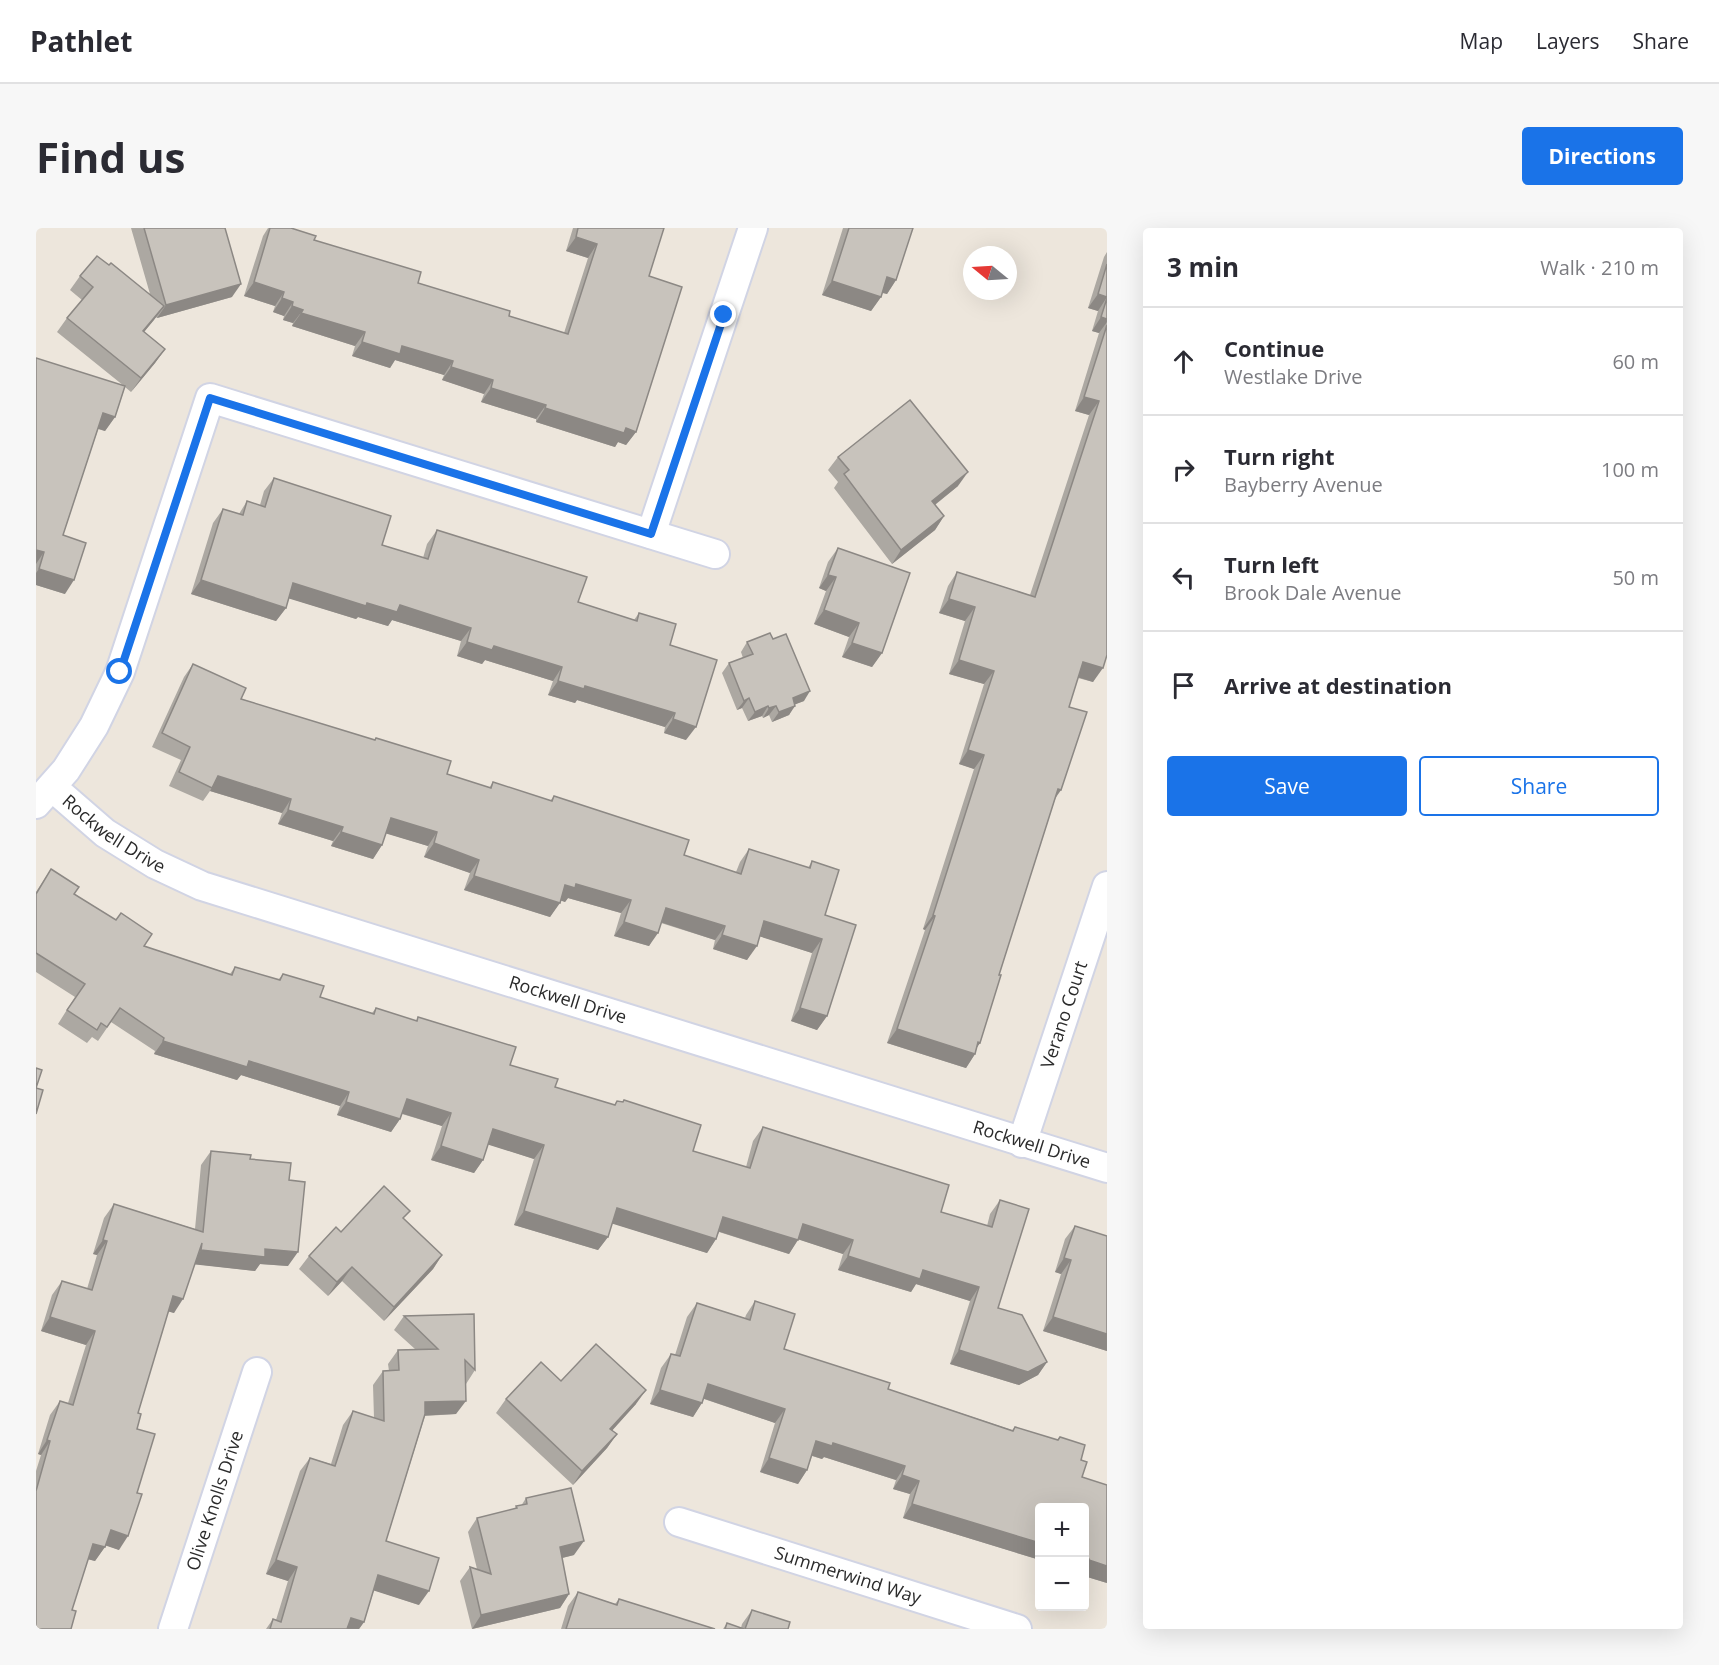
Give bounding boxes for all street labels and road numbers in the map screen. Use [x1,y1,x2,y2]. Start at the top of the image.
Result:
street label: Rockwell Drive [58,788,170,878]
street label: Verano Court [1034,958,1092,1071]
street label: Rockwell Drive [506,969,630,1029]
street label: Rockwell Drive [970,1114,1094,1173]
street label: Olive Knolls Drive [180,1427,248,1574]
street label: Summerwind Way [772,1540,925,1609]

